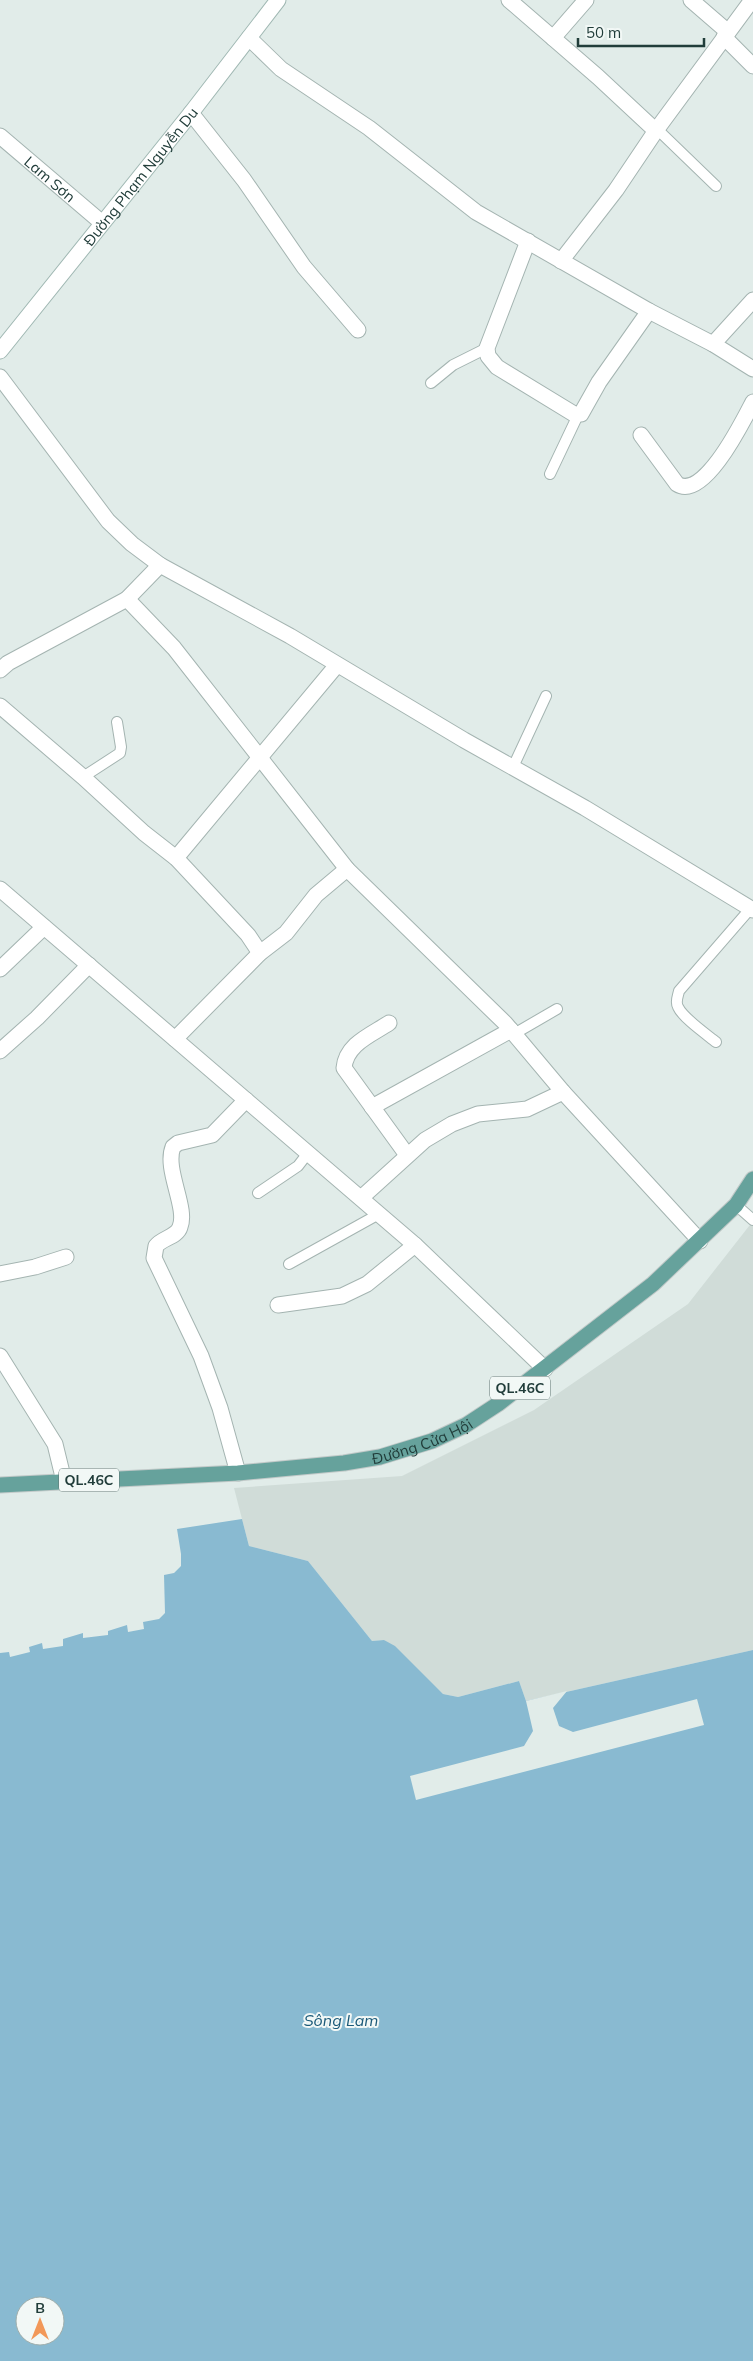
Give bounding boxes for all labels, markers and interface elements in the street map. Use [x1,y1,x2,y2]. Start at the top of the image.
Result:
scale bar [578,15,704,47]
text: 50 m [586,23,621,42]
street label: Đường Phạm Nguyễn Du [79,103,202,249]
street label: Lam Sơn [21,152,80,206]
road number: QL.46C [490,1376,550,1400]
street label: Đường Cửa Hội [370,1414,476,1468]
road number: QL.46C [59,1468,119,1492]
water label: Sông Lam [304,2010,378,2030]
north arrow [15,2296,65,2346]
text: B [35,2299,45,2317]

